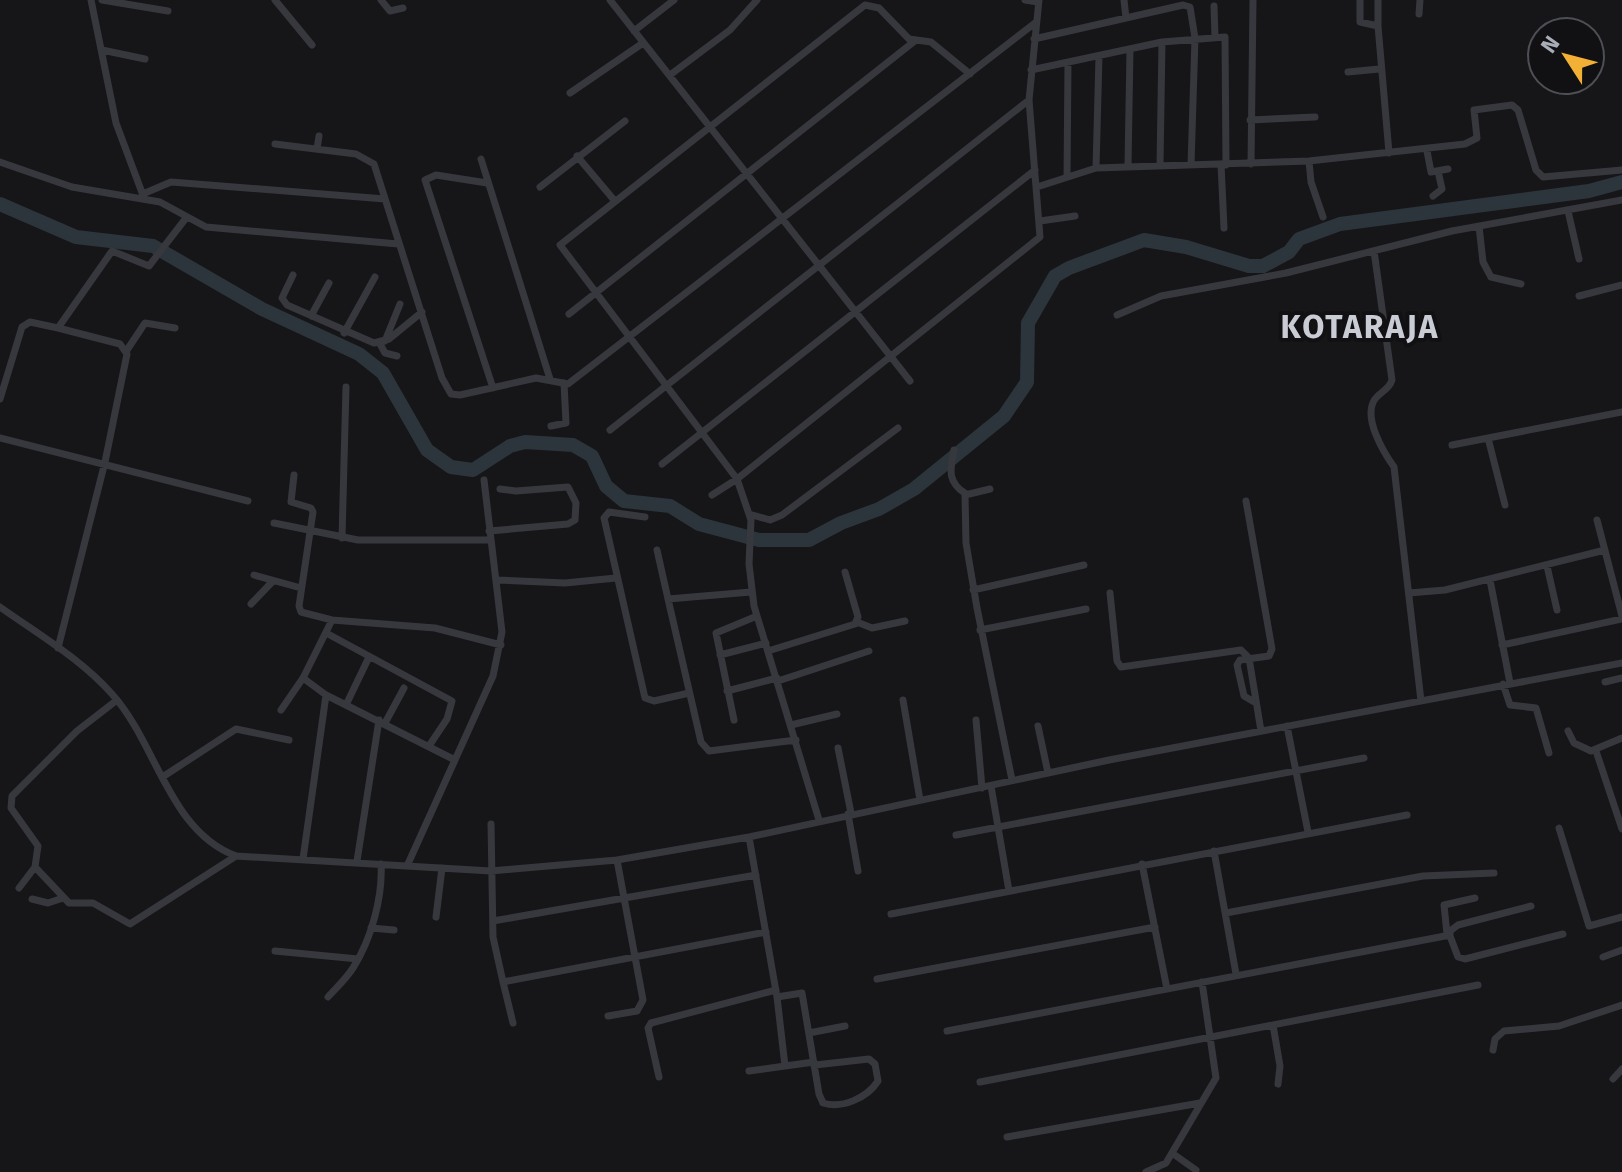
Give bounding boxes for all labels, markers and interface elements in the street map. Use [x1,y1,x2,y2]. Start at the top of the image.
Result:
north arrow [1526,16,1606,96]
text: N [1535,31,1565,58]
district label: KOTARAJA [1281,308,1439,346]

